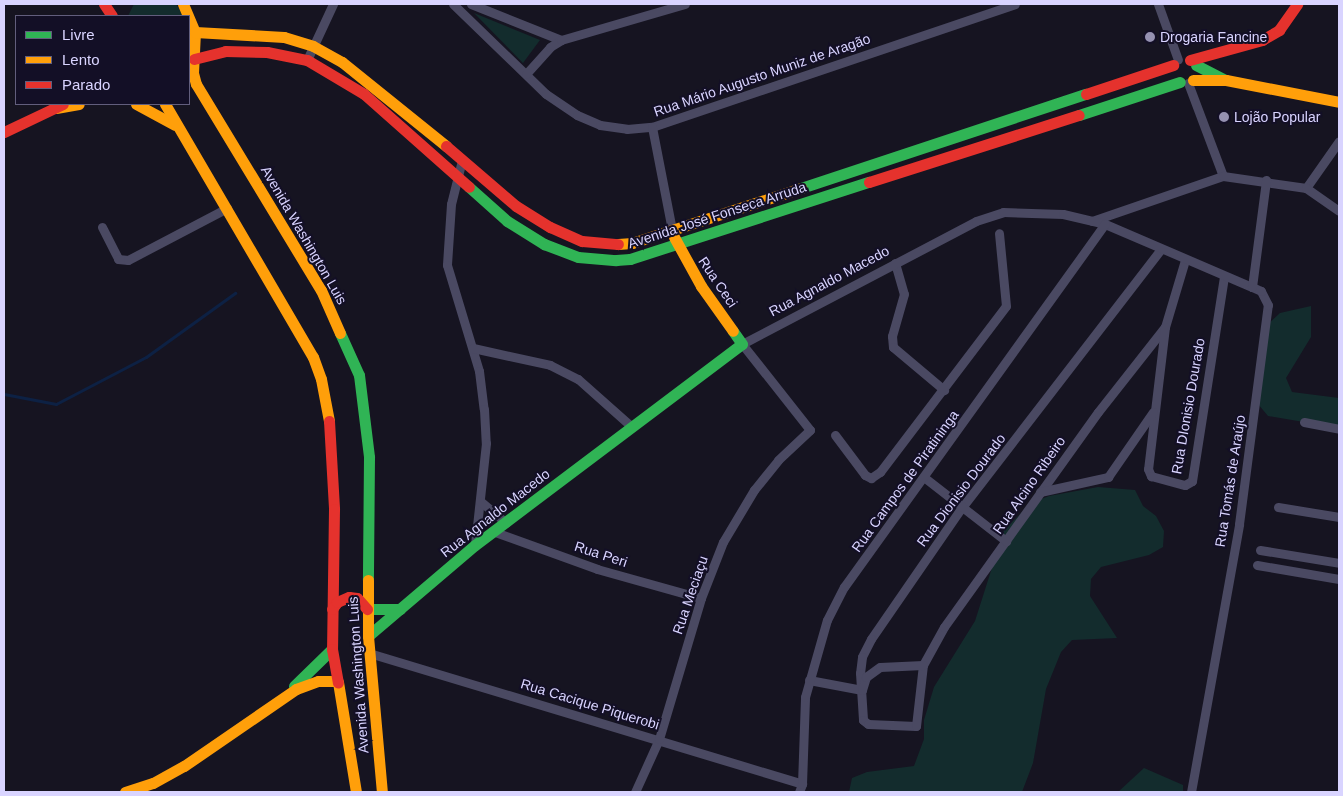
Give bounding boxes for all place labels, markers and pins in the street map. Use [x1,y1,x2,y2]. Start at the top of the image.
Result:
place label: Drogaria Fancine [1160,29,1267,45]
marker: Drogaria Fancine [1144,31,1156,43]
place label: Lojão Popular [1234,109,1320,125]
marker: Lojão Popular [1218,111,1230,123]

